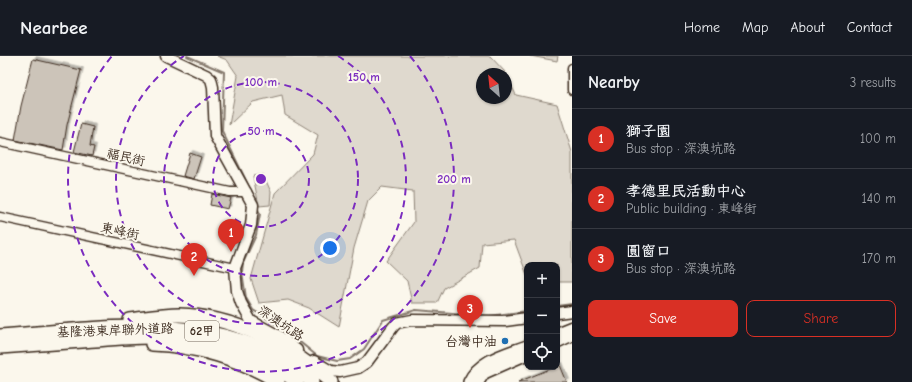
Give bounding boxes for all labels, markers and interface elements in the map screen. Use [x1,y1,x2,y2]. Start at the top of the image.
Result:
text: Nearbee [20,17,88,39]
text: Home [684,19,720,36]
text: Map [742,19,768,36]
text: About [790,19,825,36]
text: Contact [847,19,892,36]
north arrow [476,68,512,104]
text: 150 m [348,70,380,84]
text: Nearby [588,73,639,92]
text: 100 m [245,75,277,89]
text: 3 results [850,75,896,90]
text: 獅子園 [626,122,671,140]
text: 50 m [247,124,275,138]
text: 1 [598,131,604,146]
text: 100 m [860,131,896,146]
text: Bus stop · 深澳坑路 [626,141,736,156]
street label: 福民街 [105,145,147,169]
centre of rings [254,172,268,186]
text: 200 m [437,172,471,186]
text: 孝德里民活動中心 [626,182,746,200]
text: 2 [598,191,604,206]
text: 140 m [862,191,896,206]
text: Public building · 東峰街 [626,201,757,216]
pin: 1 [218,219,244,252]
street label: 東峰街 [99,220,141,242]
your location [320,238,340,258]
text: 圓窗口 [626,242,671,260]
pin: 2 [181,243,207,276]
text: 3 [598,251,604,266]
text: 170 m [862,251,896,266]
text: Bus stop · 深澳坑路 [626,261,736,276]
map controls [524,262,560,370]
button: + [524,262,560,298]
pin: 3 [457,295,483,328]
button: − [524,298,560,334]
button: Save [588,300,738,337]
button: Share [746,300,896,337]
street label: 深澳坑路 [255,302,307,344]
street label: 基隆港東岸聯外道路 [56,320,174,340]
road number: 62甲 [185,321,219,341]
place label: 台灣中油 [445,334,497,349]
button: locate [524,334,560,370]
marker: 台灣中油 [500,336,510,346]

